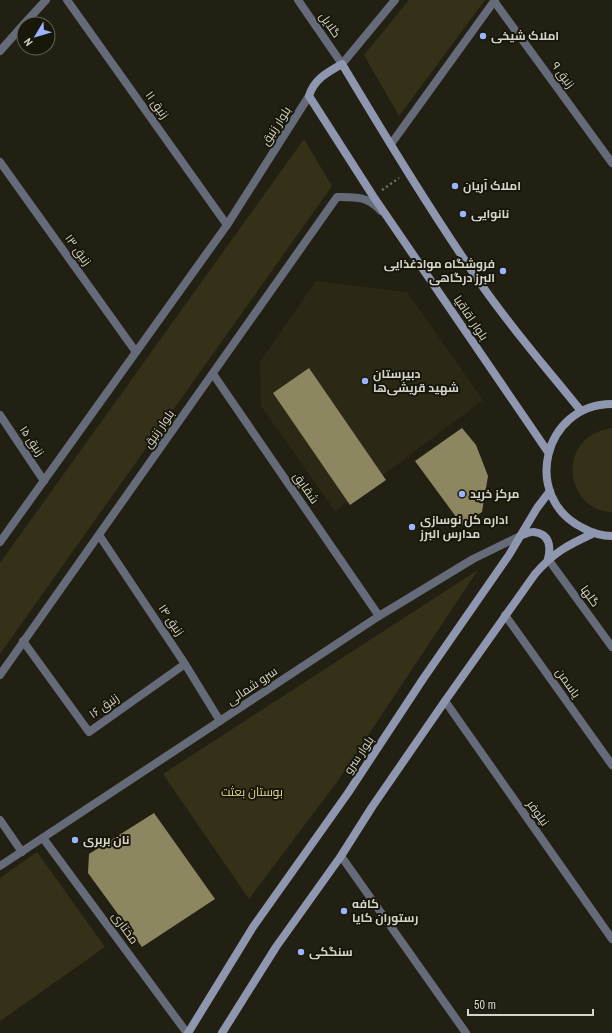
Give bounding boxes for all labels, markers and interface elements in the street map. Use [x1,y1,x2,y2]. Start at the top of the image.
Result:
street label: گلایل [315,9,345,41]
north arrow [16,16,56,56]
place label: املاک شیخی [491,28,559,44]
marker: املاک شیخی [478,31,488,41]
text: N [21,35,36,49]
street label: زنبق ۹ [548,58,578,92]
street label: زنبق ۱۱ [142,88,172,122]
street label: بلوار زنبق [257,103,295,149]
place label: املاک آریان [463,178,521,194]
marker: املاک آریان [450,181,460,191]
place label: نانوایی [471,206,509,222]
marker: نانوایی [458,209,468,219]
street label: زنبق ۱۳ [61,231,95,269]
place label: فروشگاه موادغذایی البرز درگاهی [384,256,495,286]
marker: فروشگاه موادغذایی البرز درگاهی [498,266,508,276]
street label: بلوار اقاقیا [450,292,492,344]
place label: دبیرستان شهید قریشی‌ها [373,366,459,396]
marker: دبیرستان شهید قریشی‌ها [360,376,370,386]
street label: بلوار زنبق [140,407,178,451]
street label: زنبق ۱۵ [16,423,48,459]
street label: شقایق [289,469,323,507]
place label: مرکز خرید [470,486,520,502]
marker: مرکز خرید [457,489,467,499]
place label: اداره کل نوسازی مدارس البرز [419,512,509,542]
marker: اداره کل نوسازی مدارس البرز [407,522,417,532]
street label: گلها [577,582,603,610]
street label: زنبق ۱۴ [155,601,187,639]
street label: سرو شمالی [223,663,281,709]
street label: یاسمن [552,665,585,702]
street label: زنبق ۱۶ [86,690,122,722]
street label: بلوار سرو [340,733,378,777]
park label: بوستان بعثت [221,784,283,800]
street label: نیلوفر [523,796,553,829]
place label: نان بربری [83,832,129,848]
marker: نان بربری [70,835,80,845]
place label: کافه رستوران کایا [352,896,418,926]
marker: کافه رستوران کایا [339,906,349,916]
street label: مختاری [108,909,142,947]
place label: سنگکی [309,944,353,960]
marker: سنگکی [296,947,306,957]
scale bar [468,991,593,1017]
text: 50 m [474,997,496,1013]

